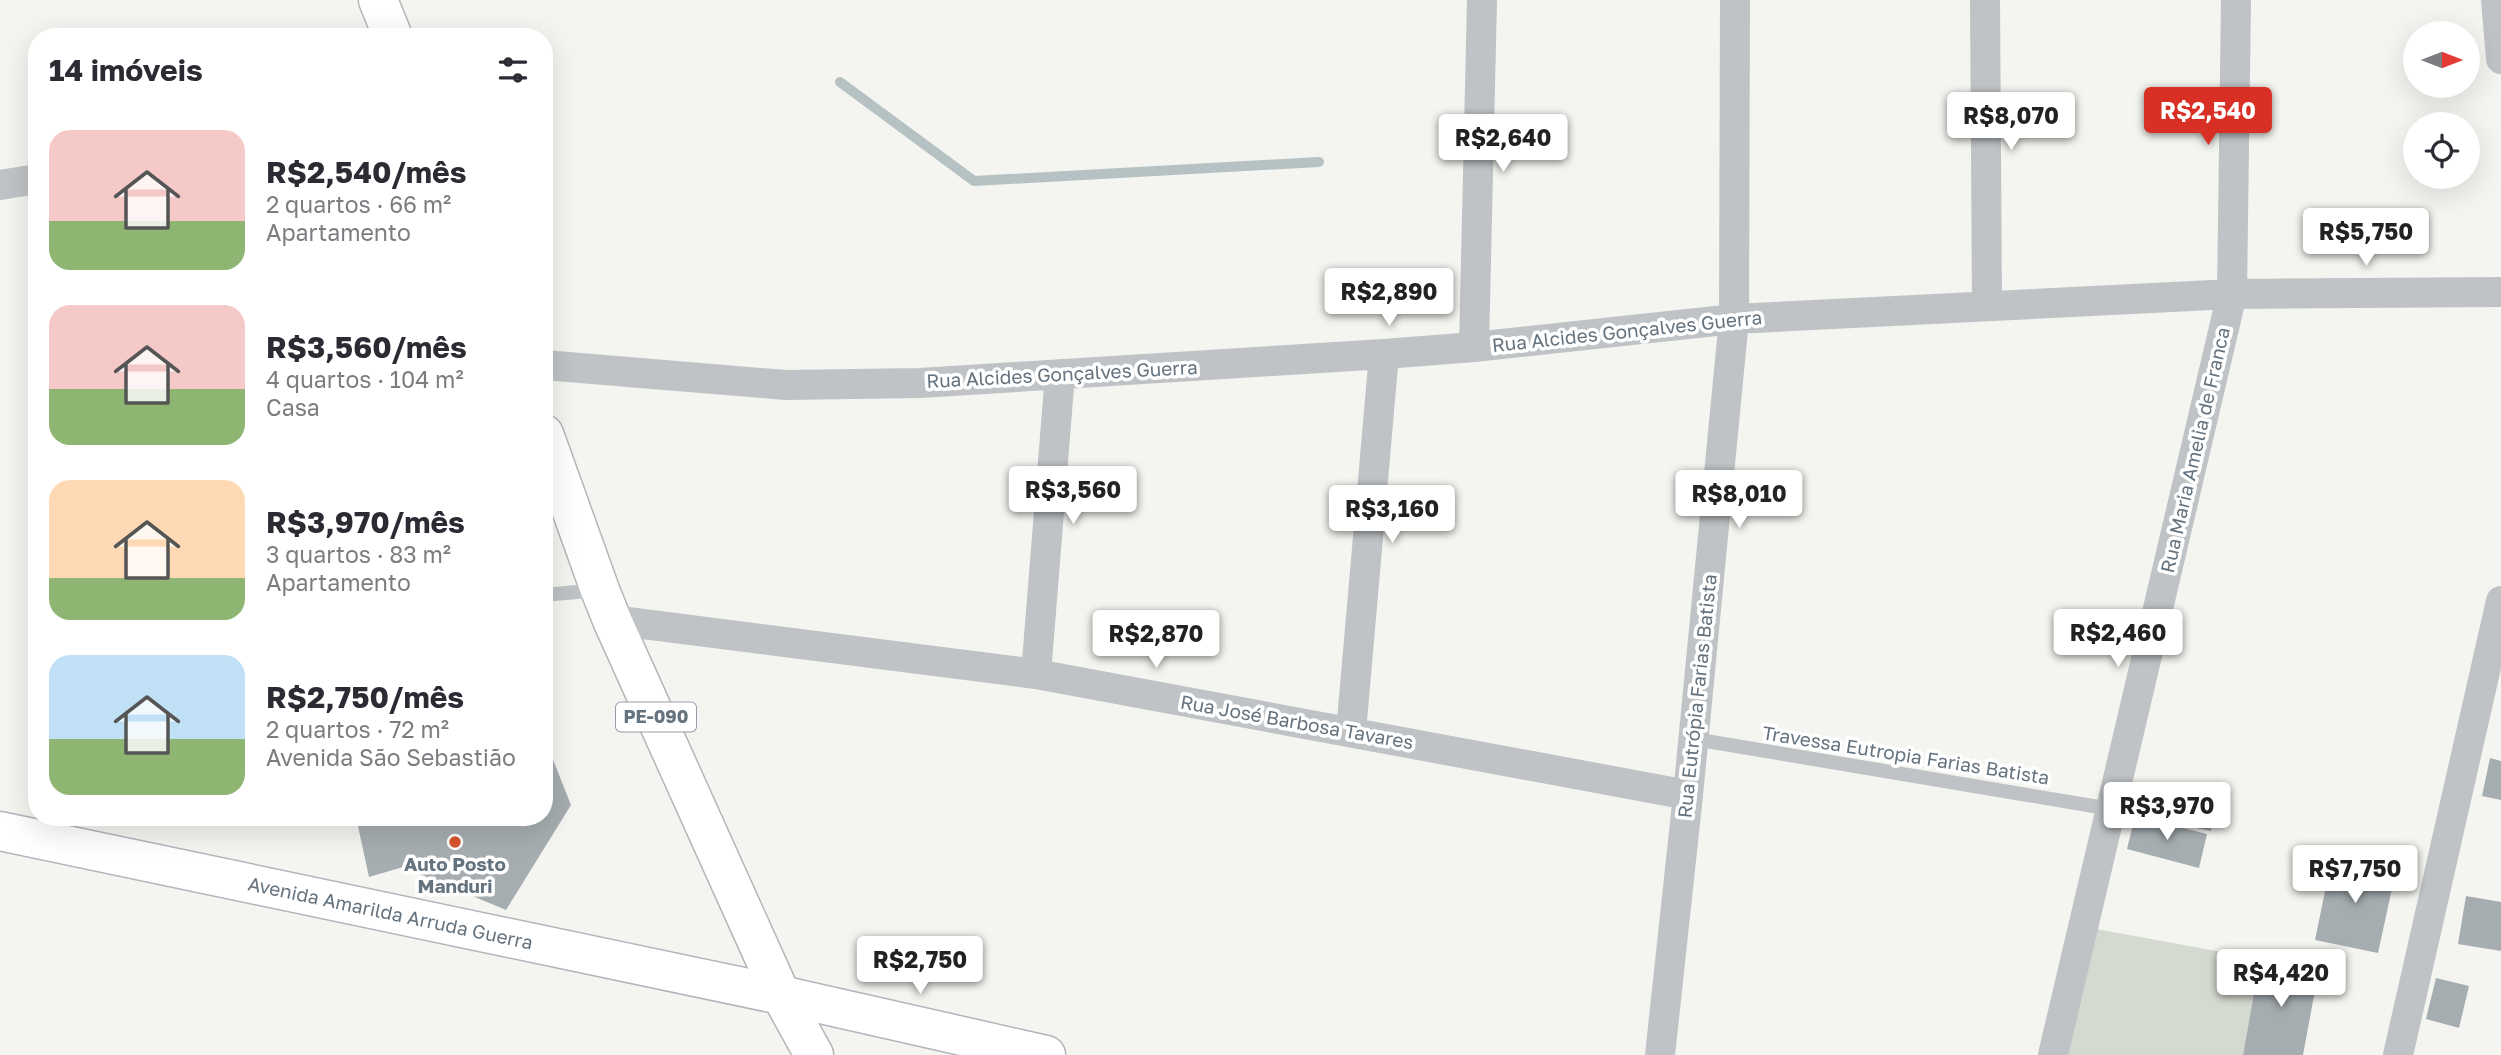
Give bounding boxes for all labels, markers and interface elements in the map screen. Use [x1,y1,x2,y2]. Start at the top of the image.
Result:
north arrow [2403,21,2480,98]
map controls [2403,21,2480,189]
icon: filters [494,51,532,89]
text: 14 imóveis [49,52,203,88]
pin: R$2,540 [2143,88,2273,147]
pin: R$8,070 [1946,92,2076,152]
text: R$2,540 [2160,96,2256,124]
text: R$8,070 [1963,101,2059,129]
button: locate [2403,112,2480,189]
pin: R$2,640 [1438,114,1568,174]
text: R$2,640 [1455,123,1551,151]
text: R$2,540/mês [266,154,467,190]
icon: home [105,158,189,242]
text: 2 quartos · 66 m² [266,190,451,218]
pin: R$5,750 [2301,208,2431,268]
text: R$5,750 [2319,217,2413,245]
text: Apartamento [266,218,411,246]
pin: R$2,890 [1324,268,1454,328]
text: R$2,890 [1340,277,1438,305]
street label: Rua Alcides Gonçalves Guerra [1491,305,1763,356]
street label: Rua Maria Amelia de Franca [2155,325,2234,575]
text: R$3,560/mês [266,329,467,365]
icon: home [105,333,189,417]
street label: Rua Alcides Gonçalves Guerra [926,355,1198,392]
text: 4 quartos · 104 m² [266,365,464,393]
text: Casa [266,393,320,421]
pin: R$3,560 [1008,466,1138,526]
pin: R$8,010 [1674,470,1804,530]
text: R$3,560 [1025,475,1121,503]
text: R$8,010 [1691,479,1787,507]
pin: R$3,160 [1327,486,1457,545]
text: R$3,160 [1345,494,1439,522]
text: R$3,970/mês [266,504,465,540]
icon: home [105,508,189,592]
text: 3 quartos · 83 m² [266,540,451,568]
text: Apartamento [266,568,411,596]
street label: Rua Eutrópia Farias Batista [1672,573,1721,819]
pin: R$2,870 [1091,610,1221,670]
pin: R$2,460 [2053,610,2183,669]
text: R$2,460 [2070,618,2166,646]
text: R$2,870 [1109,619,1204,647]
text: R$2,750/mês [266,679,464,715]
icon: home [105,683,189,767]
street label: Rua José Barbosa Tavares [1179,690,1415,753]
road number: PE-090 [616,702,696,732]
text: 2 quartos · 72 m² [266,715,449,743]
street label: Travessa Eutropia Farias Batista [1761,720,2051,789]
text: Avenida São Sebastião [266,743,516,771]
pin: R$3,970 [2102,782,2232,842]
text: R$3,970 [2120,791,2214,819]
marker: Auto Posto Manduri [447,834,463,850]
pin: R$7,750 [2290,846,2420,905]
place label: Auto Posto Manduri [404,852,506,897]
text: R$7,750 [2309,854,2401,882]
street label: Avenida Amarilda Arruda Guerra [246,871,535,954]
pin: R$2,750 [855,936,985,996]
text: R$2,750 [873,945,967,973]
pin: R$4,420 [2216,950,2346,1009]
text: R$4,420 [2233,958,2329,986]

